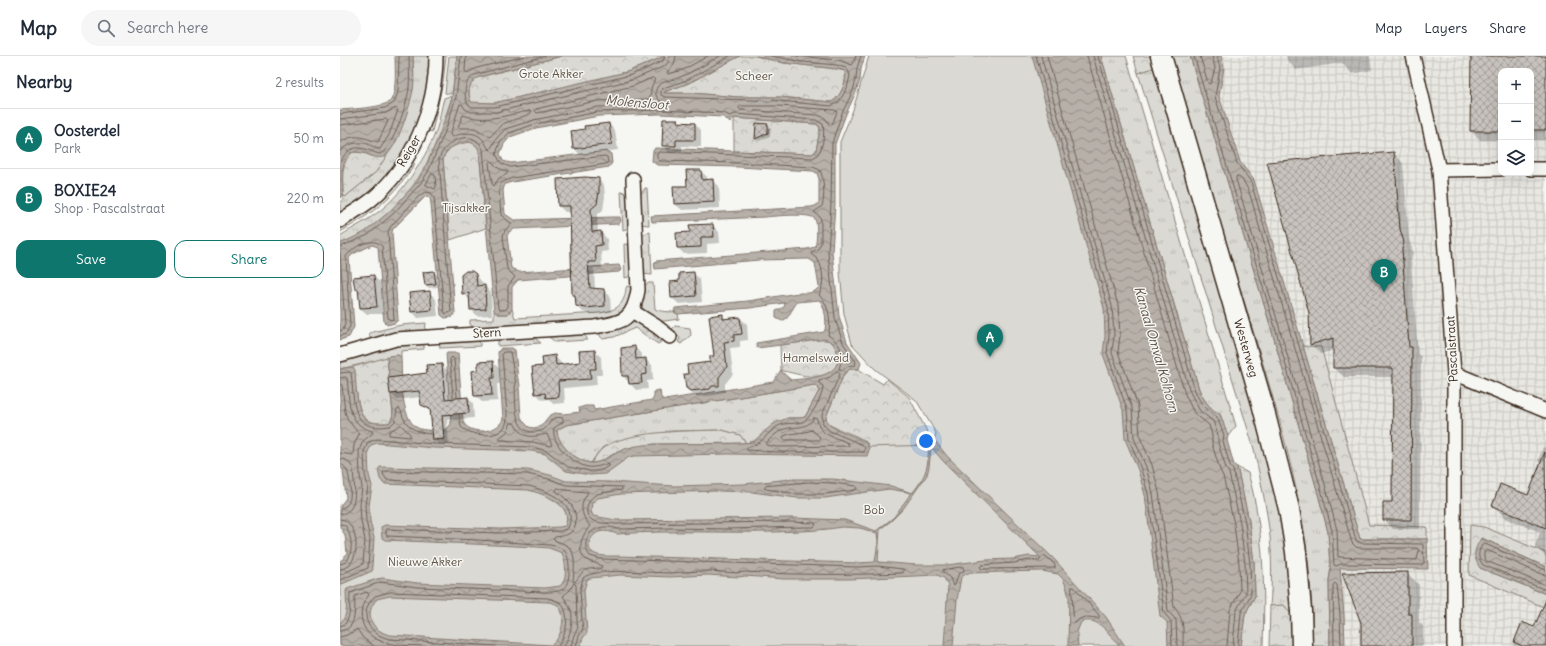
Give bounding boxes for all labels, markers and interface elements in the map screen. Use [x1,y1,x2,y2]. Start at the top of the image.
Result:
search box [81,10,361,46]
text: Map [20,16,57,40]
icon: search [95,17,117,39]
text: Search here [127,18,208,37]
text: Map [1375,19,1402,37]
text: Layers [1424,19,1467,37]
text: Share [1489,19,1526,37]
park label: Grote Akker [519,66,583,81]
park label: Scheer [735,68,773,83]
map controls [1498,68,1534,176]
button: + [1498,68,1534,104]
text: Nearby [16,71,72,93]
text: 2 results [275,74,324,91]
water label: Molensloot [605,91,671,114]
button: − [1498,104,1534,140]
text: Oosterdel [54,121,120,140]
text: A [25,130,33,147]
text: 50 m [293,130,324,147]
street label: Reiger [393,132,424,169]
text: Park [54,140,81,157]
button: layers [1498,140,1534,176]
text: BOXIE24 [54,181,116,200]
text: B [25,190,33,207]
text: 220 m [287,190,324,207]
text: Shop · Pascalstraat [54,200,165,217]
park label: Tijsakker [442,200,490,215]
button: Save [16,240,166,278]
button: Share [174,240,324,278]
pin: B [1371,259,1397,292]
water label: Kanaal Omval Kolhorn [1130,284,1183,415]
street label: Pascalstraat [1442,315,1461,383]
street label: Westerweg [1231,317,1262,379]
street label: Stern [472,324,502,341]
pin: A [977,324,1003,357]
park label: Hamelsweid [783,350,849,365]
your location [916,431,936,451]
park label: Bob [863,502,885,517]
park label: Nieuwe Akker [388,554,462,569]

